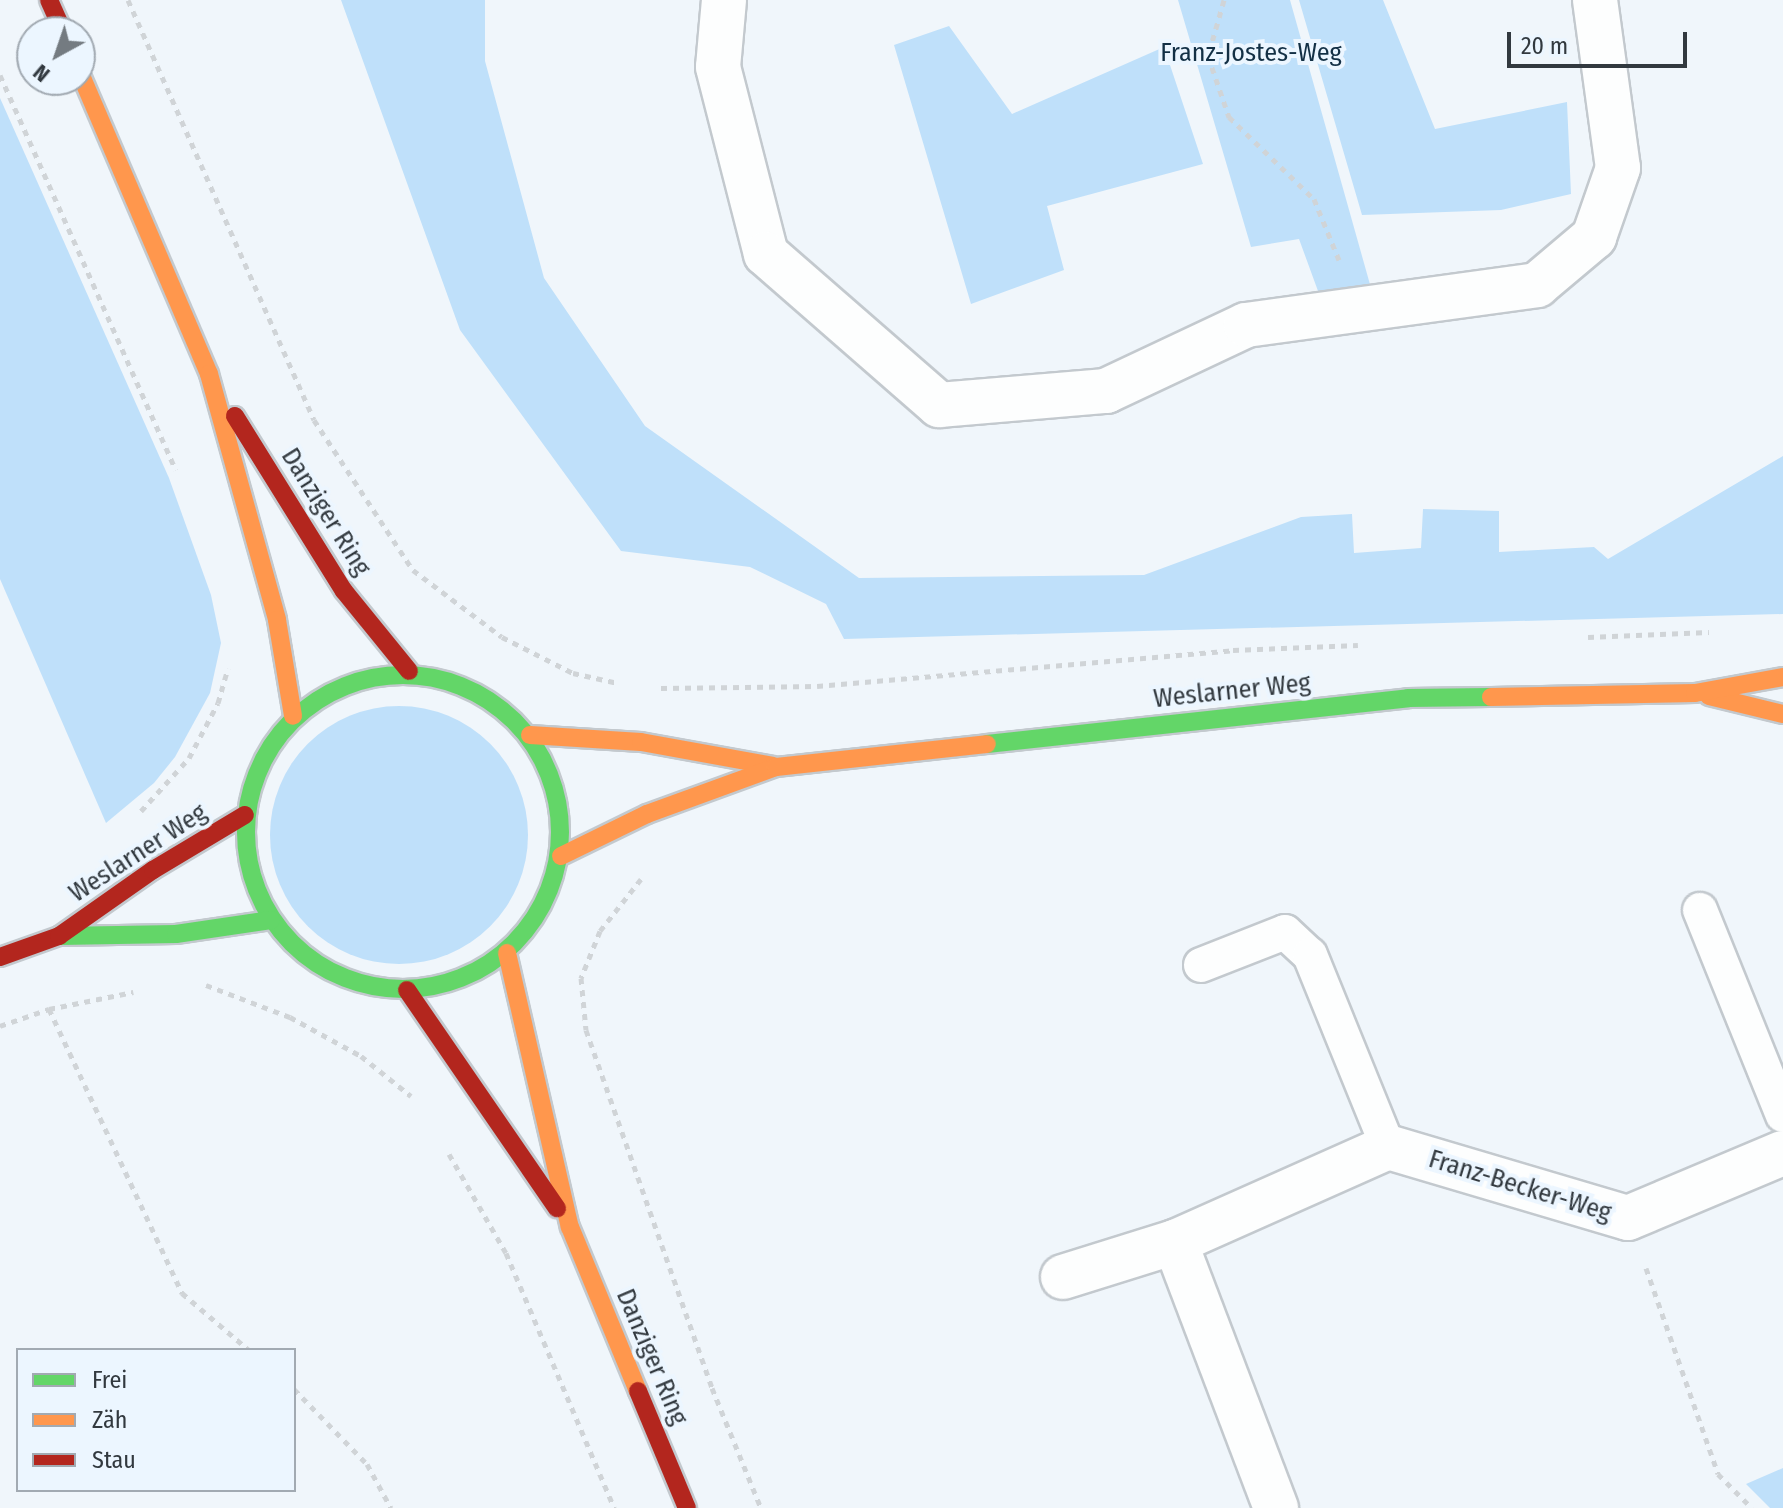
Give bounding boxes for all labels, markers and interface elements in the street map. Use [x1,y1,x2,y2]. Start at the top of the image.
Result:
north arrow [16,16,96,96]
scale bar [1511,16,1691,66]
text: 20 m [1521,32,1568,60]
park label: Franz-Jostes-Weg [1160,37,1342,69]
text: N [28,59,55,88]
street label: Danziger Ring [274,442,378,582]
street label: Weslarner Weg [1152,667,1312,715]
street label: Weslarner Weg [63,797,213,909]
street label: Franz-Becker-Weg [1425,1143,1615,1229]
street label: Danziger Ring [609,1284,695,1430]
legend [16,1348,296,1492]
text: Frei [92,1366,127,1394]
text: Zäh [92,1406,127,1434]
text: Stau [92,1446,136,1474]

